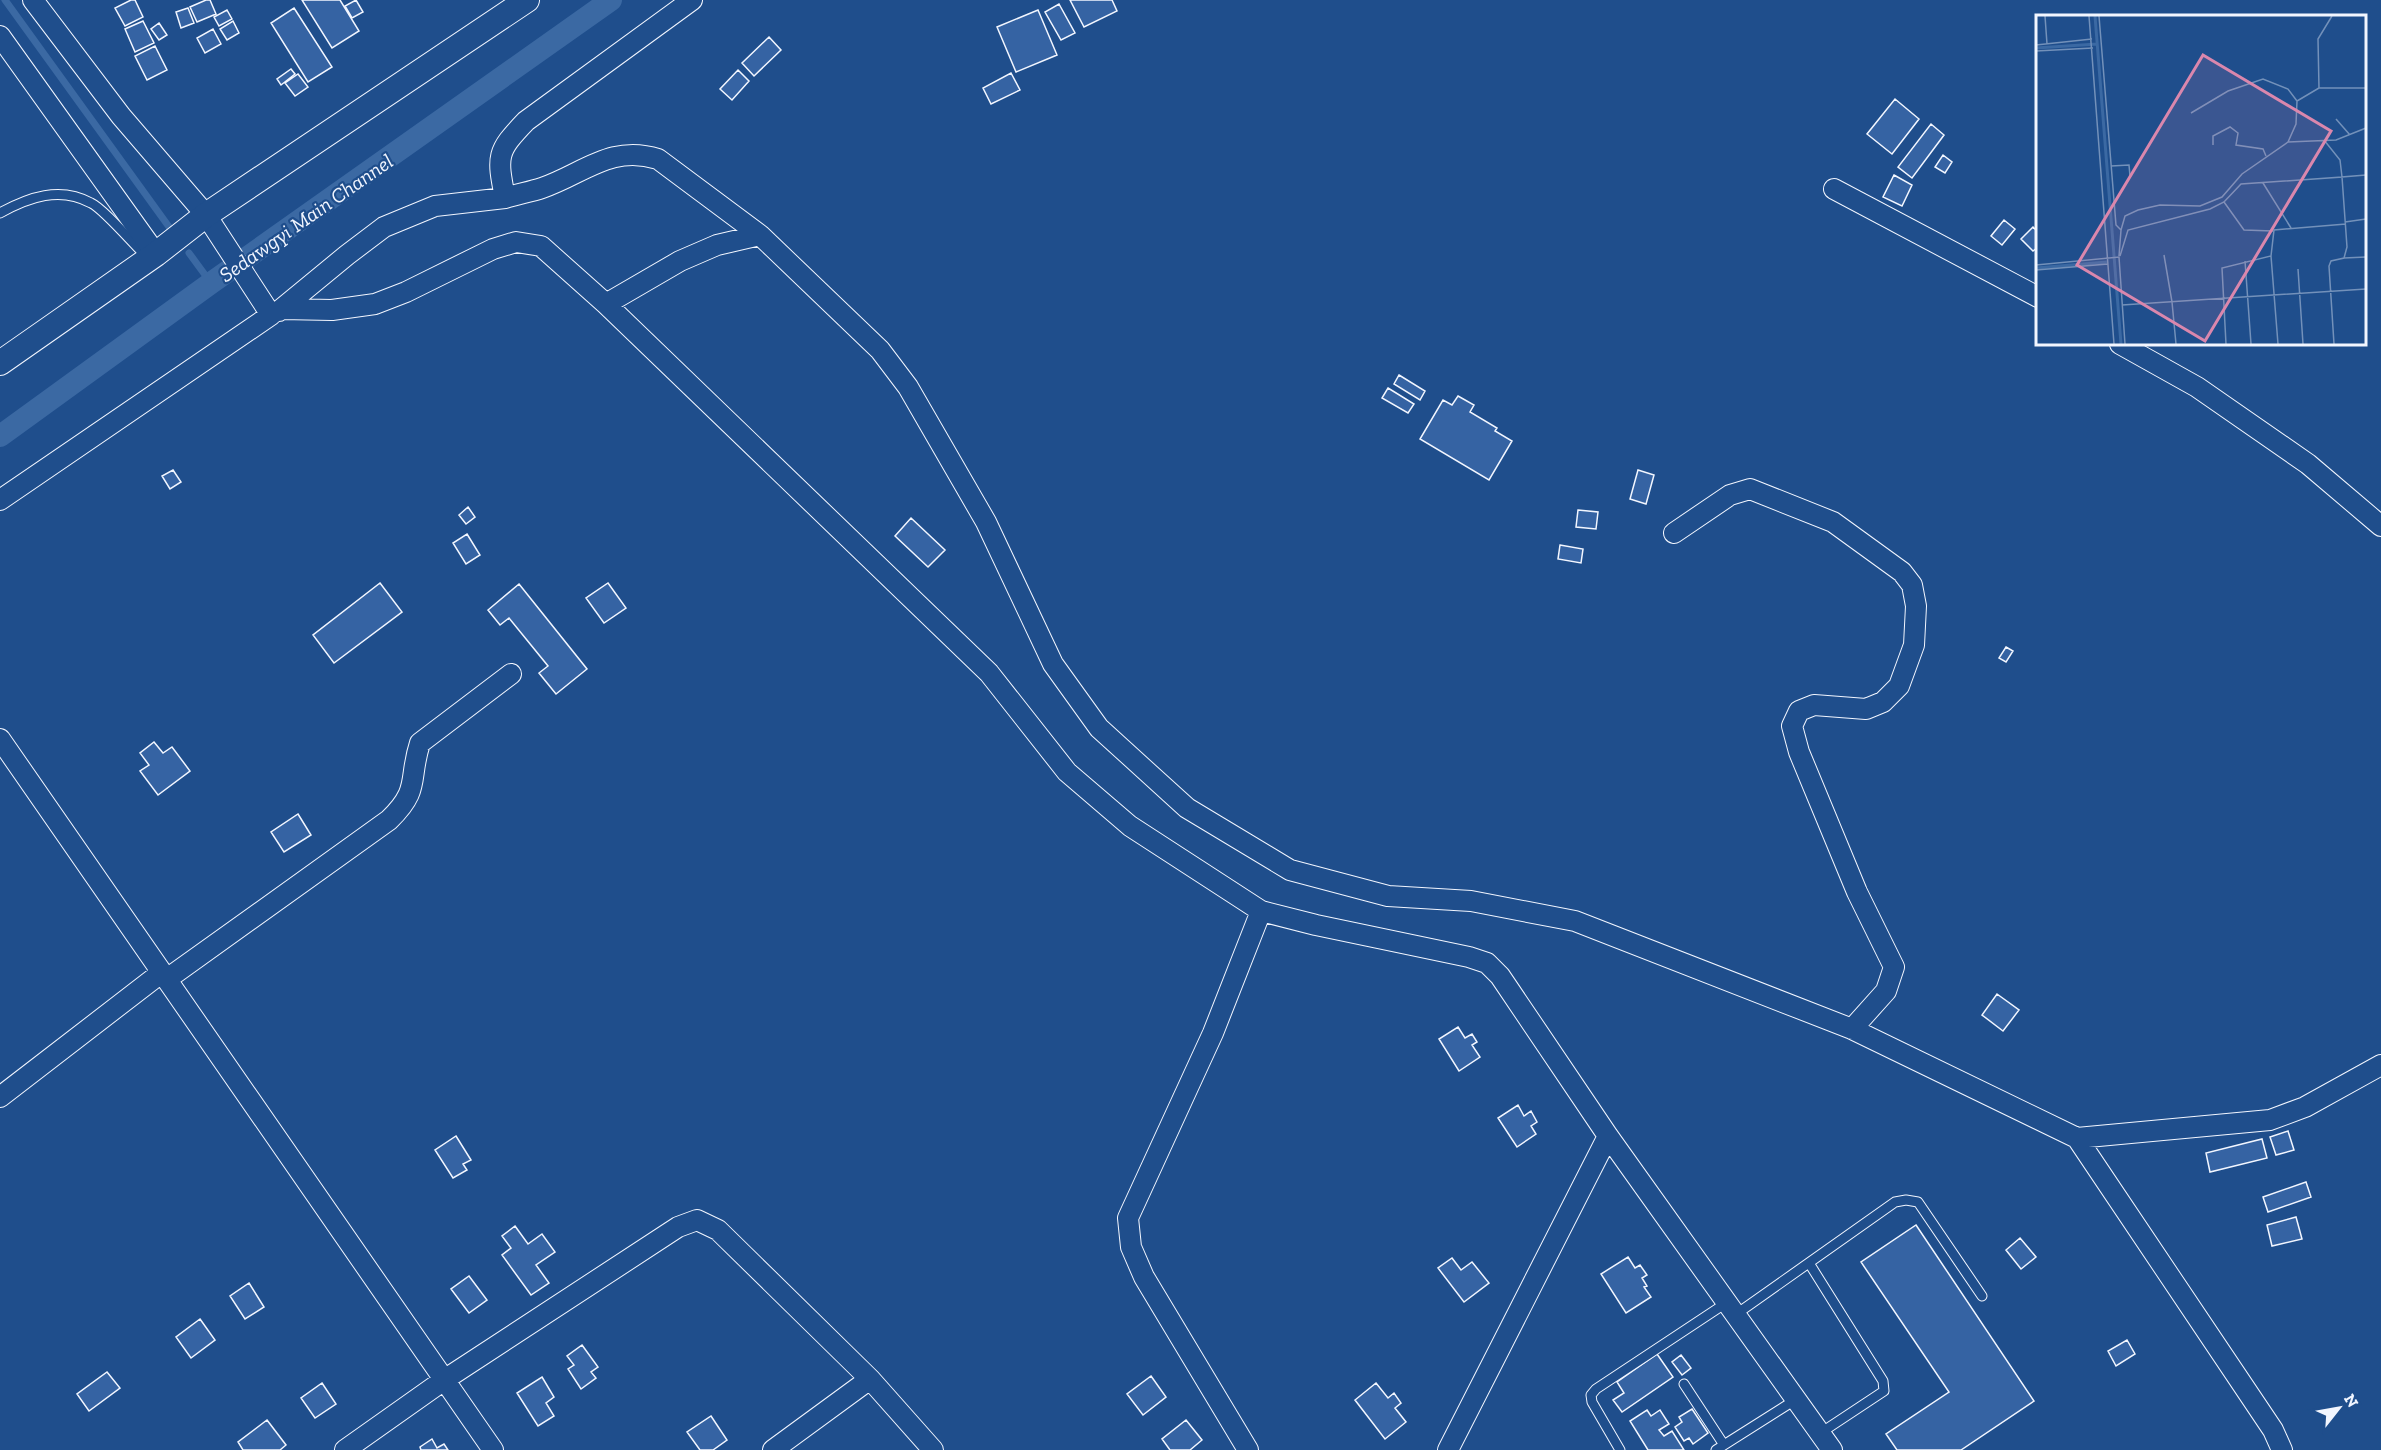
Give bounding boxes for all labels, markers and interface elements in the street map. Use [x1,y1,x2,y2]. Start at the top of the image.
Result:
inset map [2036,15,2366,345]
water label: Sedawgyi Main Channel [214,148,397,287]
north arrow [2309,1378,2369,1438]
text: N [2340,1390,2363,1411]

